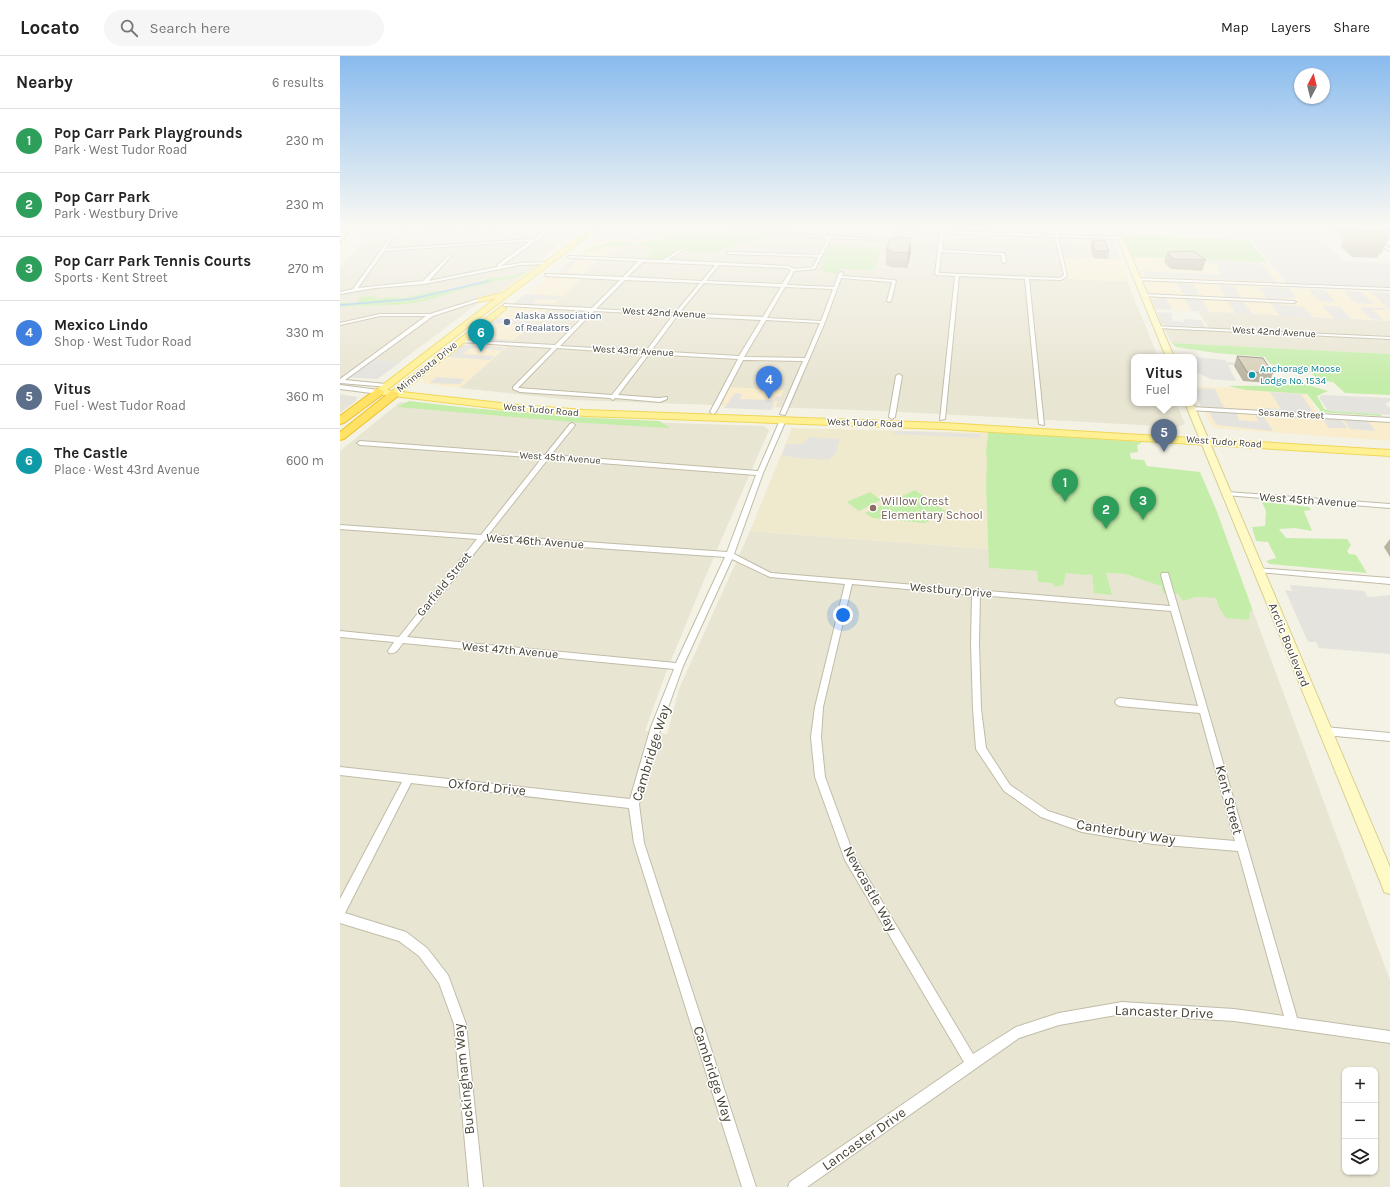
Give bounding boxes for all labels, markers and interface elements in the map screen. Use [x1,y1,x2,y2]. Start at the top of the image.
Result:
search box [104,10,384,46]
text: Locato [20,17,80,39]
icon: search [118,17,140,39]
text: Search here [150,19,230,37]
text: Map [1221,19,1249,36]
text: Layers [1271,19,1311,36]
text: Share [1333,19,1370,36]
north arrow [1294,68,1330,104]
text: Nearby [16,72,73,92]
text: 6 results [272,75,324,90]
text: Pop Carr Park Playgrounds [54,124,243,142]
text: 1 [27,133,31,148]
text: 230 m [286,133,324,148]
text: Park · West Tudor Road [54,142,188,157]
text: Pop Carr Park [54,188,150,206]
text: 2 [25,197,33,212]
text: 230 m [286,197,324,212]
text: Park · Westbury Drive [54,206,178,221]
text: Pop Carr Park Tennis Courts [54,252,251,270]
text: 3 [25,261,33,276]
text: 270 m [287,261,324,276]
text: Sports · Kent Street [54,270,168,285]
street label: West 42nd Avenue [622,305,706,321]
place label: Alaska Association of Realators [515,310,601,334]
text: Mexico Lindo [54,316,148,334]
marker: Alaska Association of Realators [502,317,512,327]
pin: 6 [468,319,494,352]
street label: West 42nd Avenue [1232,324,1316,340]
text: 4 [25,325,33,340]
text: 330 m [286,325,324,340]
text: Shop · West Tudor Road [54,334,192,349]
street label: Minnesota Drive [394,339,460,395]
street label: West 43rd Avenue [592,343,674,359]
popup [1131,354,1197,406]
place label: Anchorage Moose Lodge No. 1534 [1260,363,1341,387]
text: Vitus [1145,364,1183,382]
pin: 4 [756,366,782,399]
marker: Anchorage Moose Lodge No. 1534 [1247,370,1257,380]
text: Vitus [54,380,91,398]
text: Fuel [1145,382,1170,397]
text: 5 [25,389,33,404]
text: 360 m [286,389,324,404]
text: Fuel · West Tudor Road [54,398,186,413]
street label: West Tudor Road [503,401,579,419]
street label: Sesame Street [1258,406,1325,422]
street label: West Tudor Road [827,416,903,430]
pin: 5 [1151,419,1177,452]
street label: West Tudor Road [1186,433,1262,451]
text: The Castle [54,444,128,462]
street label: West 45th Avenue [519,449,601,467]
text: 6 [25,453,33,468]
text: 600 m [286,453,324,468]
text: Place · West 43rd Avenue [54,462,200,477]
pin: 1 [1052,469,1078,502]
pin: 3 [1130,487,1156,520]
street label: West 45th Avenue [1259,490,1357,510]
place label: Willow Crest Elementary School [881,494,983,522]
pin: 2 [1093,496,1119,529]
marker: Willow Crest Elementary School [868,503,878,513]
street label: West 46th Avenue [486,531,584,551]
street label: Garfield Street [414,549,475,619]
street label: Westbury Drive [909,579,993,601]
street label: Arctic Boulevard [1266,601,1312,689]
your location [833,605,853,625]
street label: West 47th Avenue [461,639,559,661]
street label: Cambridge Way [628,702,674,803]
street label: Kent Street [1212,763,1246,837]
street label: Oxford Drive [447,774,527,800]
street label: Canterbury Way [1075,816,1177,848]
street label: Newcastle Way [839,843,901,935]
street label: Lancaster Drive [1114,1002,1214,1022]
street label: Buckingham Way [450,1022,478,1135]
street label: Cambridge Way [689,1024,737,1125]
map controls [1342,1067,1378,1175]
button: + [1342,1067,1378,1103]
button: − [1342,1103,1378,1139]
street label: Lancaster Drive [819,1104,909,1174]
button: layers [1342,1139,1378,1175]

